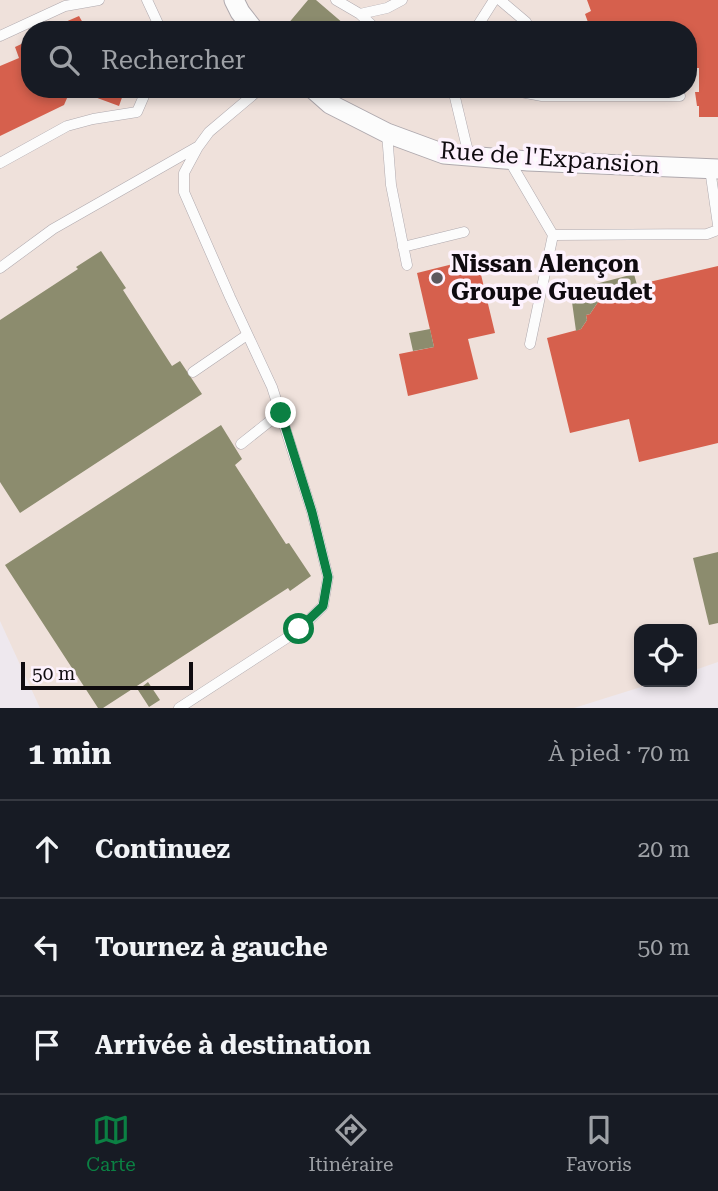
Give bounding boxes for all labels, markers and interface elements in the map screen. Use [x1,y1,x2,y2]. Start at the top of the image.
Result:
search box [21,21,697,98]
icon: search [45,41,83,79]
text: Rechercher [101,45,245,75]
street label: Rue de l'Expansion [439,136,661,180]
place label: Nissan Alençon Groupe Gueudet [451,250,653,306]
marker: Nissan Alençon Groupe Gueudet [429,270,445,286]
route end [265,397,296,428]
route start [283,613,314,644]
map controls [634,624,697,687]
button: locate [634,624,697,687]
scale bar [21,659,192,691]
text: 50 m [32,662,75,685]
text: 1 min [28,736,111,771]
text: À pied · 70 m [548,740,690,767]
icon: ahead [28,830,66,868]
text: Continuez [95,834,230,864]
text: 20 m [637,836,690,863]
icon: left [28,928,66,966]
text: Tournez à gauche [95,932,328,962]
text: 50 m [637,934,690,961]
icon: arrive [28,1026,66,1064]
text: Arrivée à destination [95,1030,371,1060]
tab: Carte [86,1111,136,1176]
tab: Itinéraire [308,1111,393,1176]
tab: Favoris [566,1111,632,1176]

